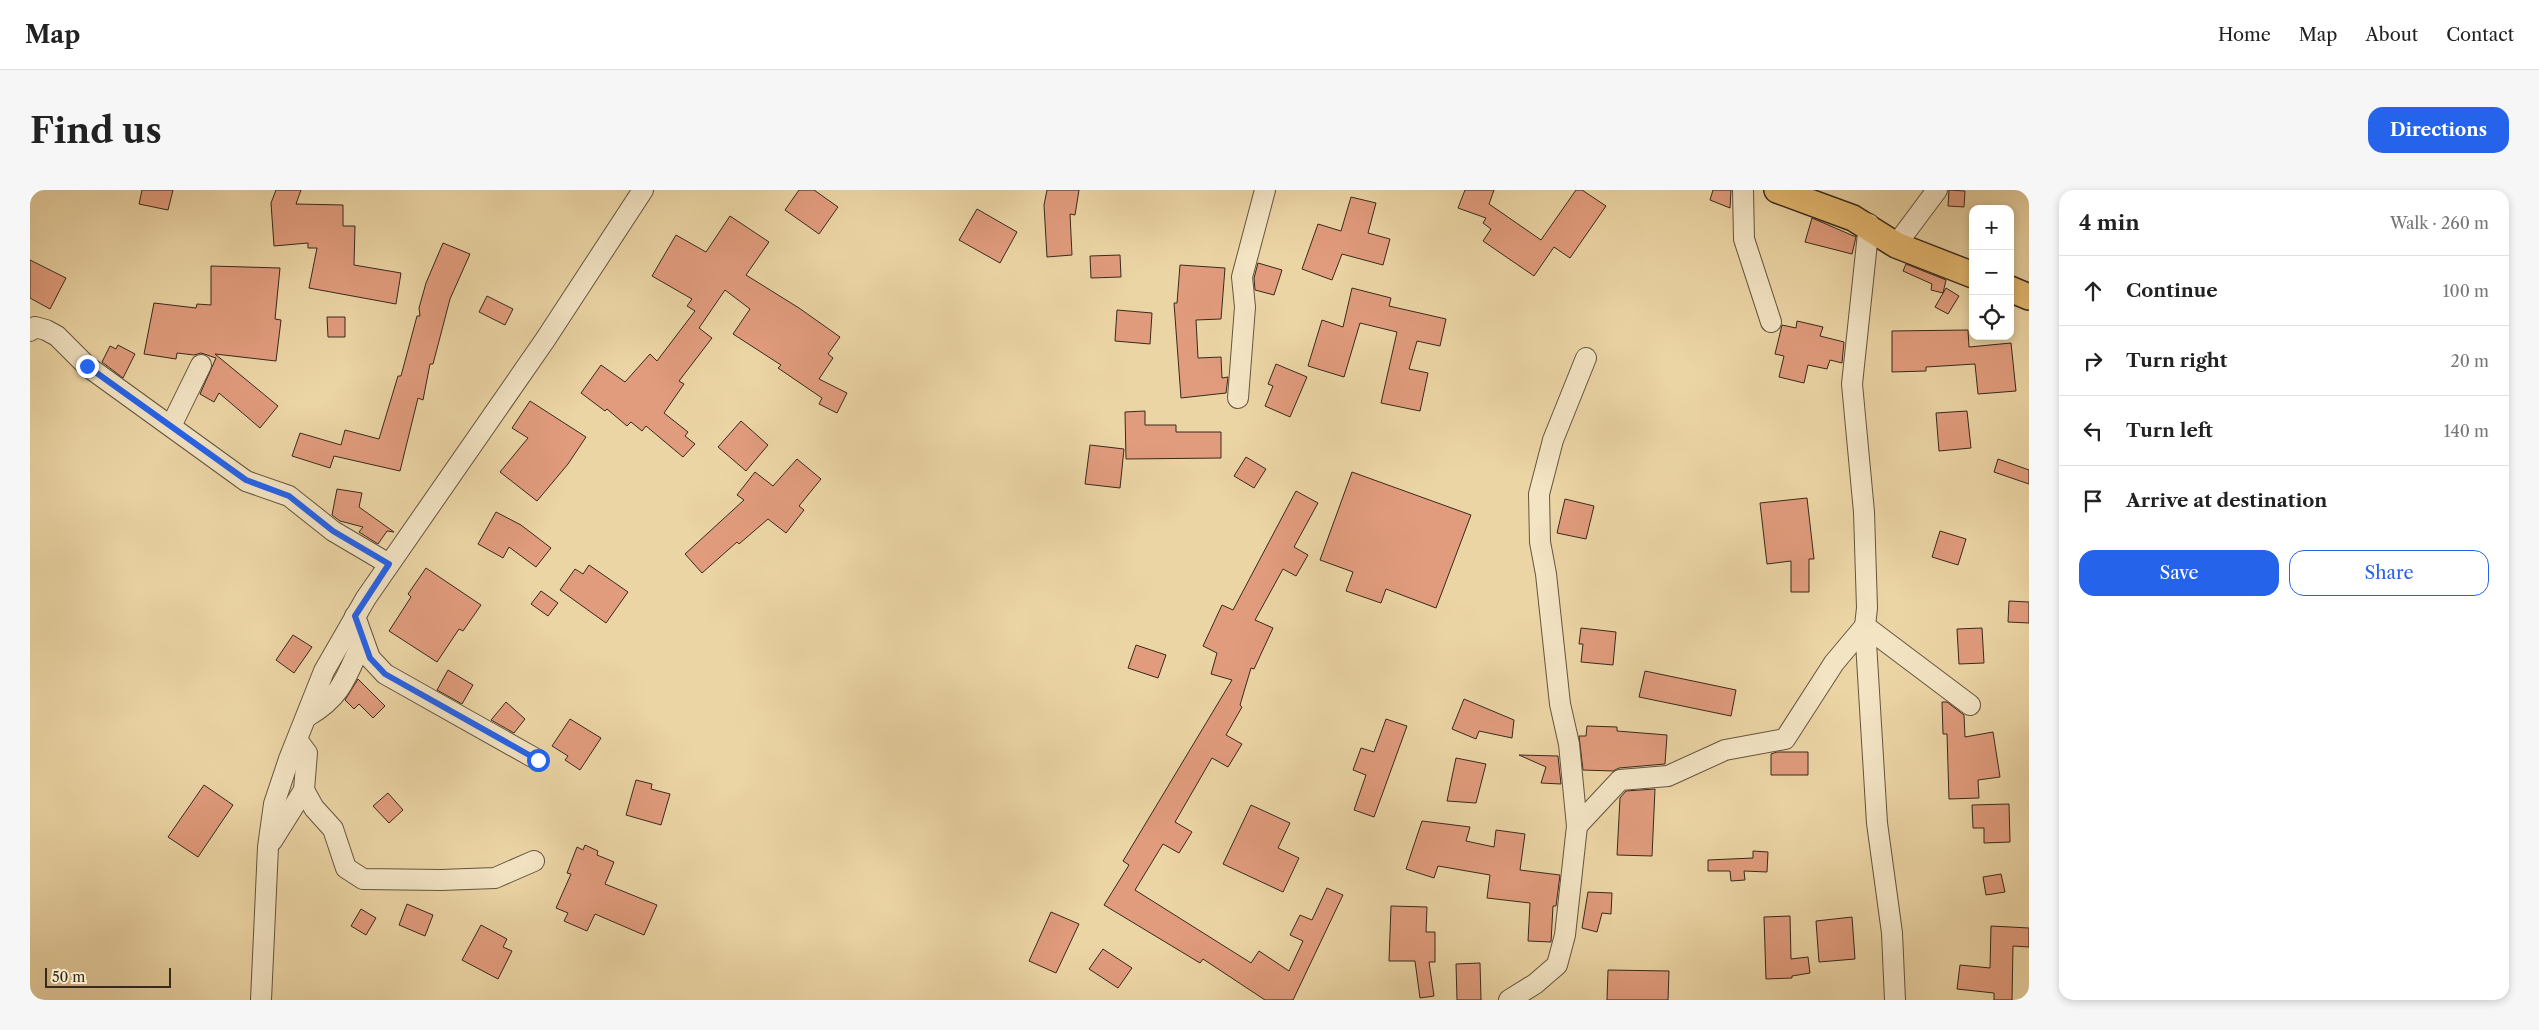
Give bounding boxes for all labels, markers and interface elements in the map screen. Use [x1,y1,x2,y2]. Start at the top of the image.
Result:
text: Map [25,20,80,49]
text: Home [2218,24,2271,46]
text: Map [2299,24,2337,46]
text: About [2365,24,2418,46]
text: Contact [2446,24,2514,46]
button: Directions [2368,107,2509,153]
text: Find us [30,109,162,152]
map controls [1969,205,2014,340]
button: + [1969,205,2014,250]
text: 4 min [2079,210,2140,235]
text: Walk · 260 m [2390,213,2489,233]
button: − [1969,250,2014,295]
icon: ahead [2079,277,2107,305]
text: Continue [2126,279,2218,302]
text: 100 m [2443,281,2489,301]
button: locate [1969,295,2014,340]
icon: right [2079,347,2107,375]
text: Turn right [2126,349,2227,372]
text: 20 m [2450,351,2489,371]
route end [76,355,99,378]
icon: left [2079,417,2107,445]
text: Turn left [2126,419,2213,442]
text: 140 m [2444,421,2489,441]
icon: arrive [2079,487,2107,515]
text: Arrive at destination [2126,489,2327,512]
button: Save [2079,550,2279,596]
button: Share [2289,550,2489,596]
route start [527,749,550,772]
scale bar [45,965,171,988]
text: 50 m [52,968,85,986]

